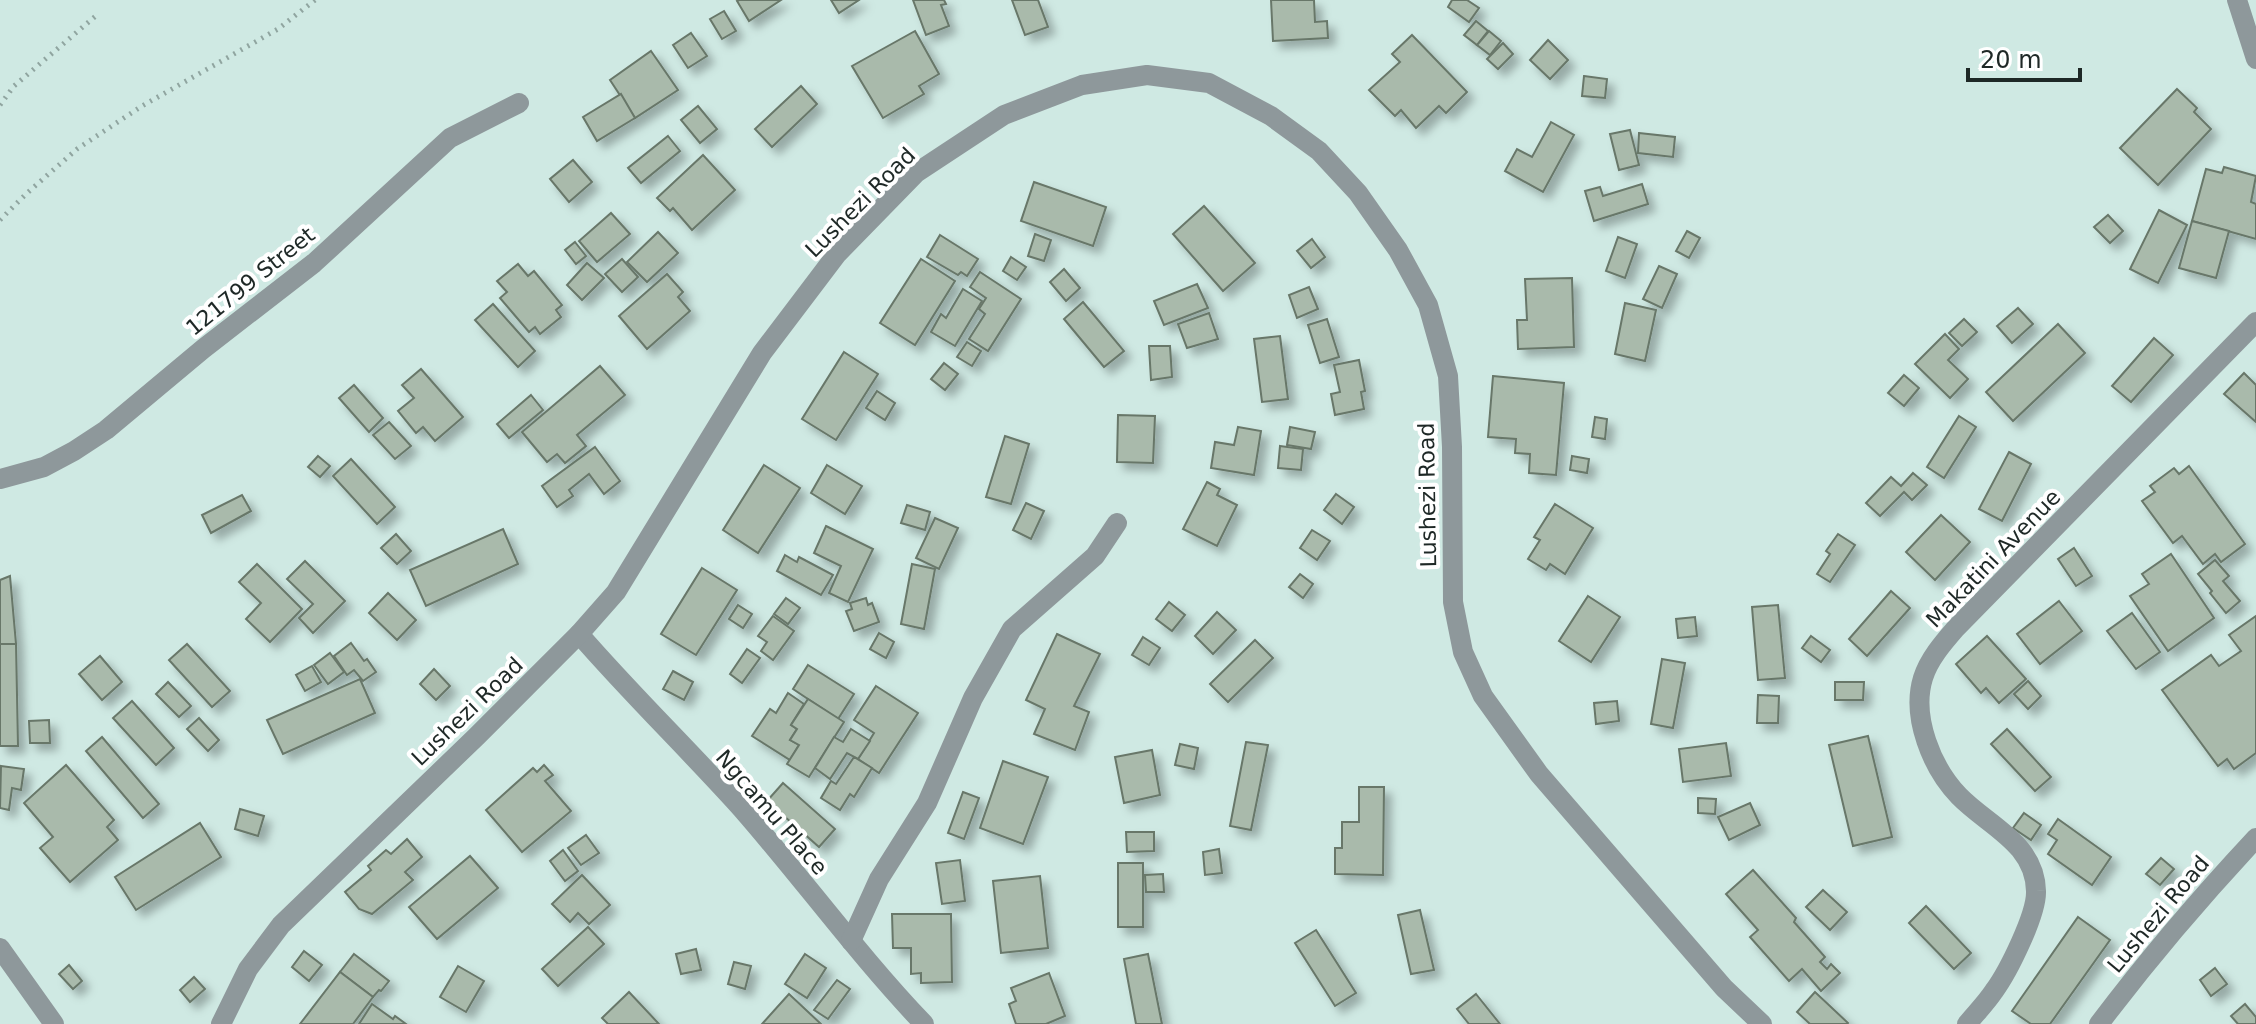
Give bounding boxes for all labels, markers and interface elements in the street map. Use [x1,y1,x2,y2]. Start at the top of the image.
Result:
scale bar [1968,32,2080,82]
text: 20 m [1980,46,2042,74]
street label: Lushezi Road [800,142,920,262]
street label: 121799 Street [181,222,320,341]
street label: Lushezi Road [1414,422,1441,568]
street label: Makatini Avenue [1921,484,2066,632]
street label: Lushezi Road [407,652,528,771]
street label: Ngcamu Place [711,745,833,880]
street label: Lushezi Road [2102,851,2214,978]

